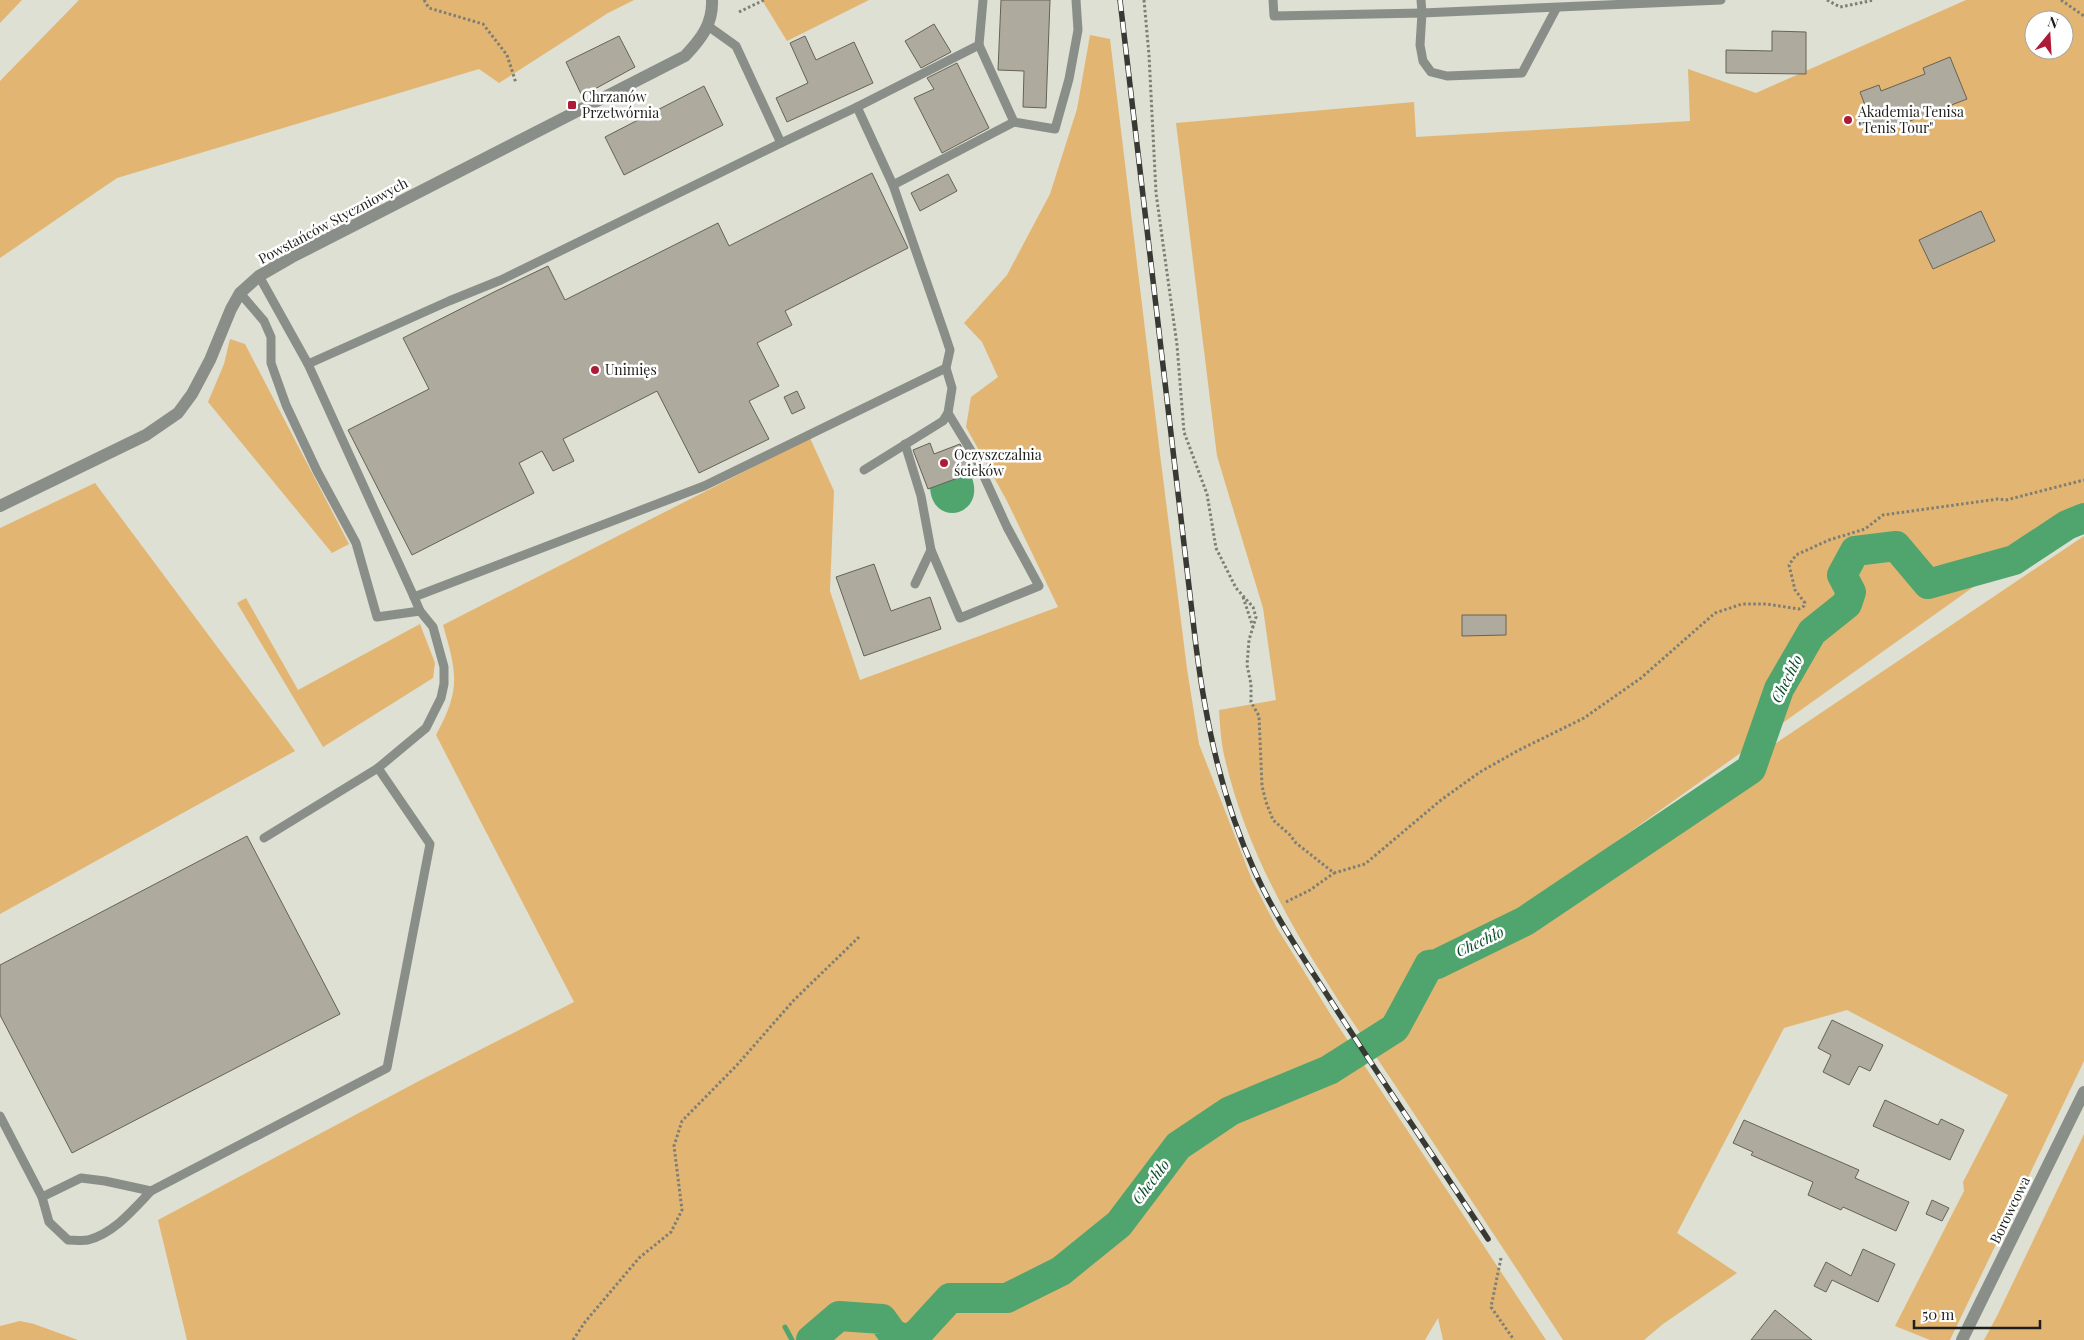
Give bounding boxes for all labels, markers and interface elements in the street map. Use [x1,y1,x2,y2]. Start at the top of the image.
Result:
north arrow [2024,10,2074,60]
text: N [2045,12,2061,33]
place label: Chrzanów Przetwórnia [582,87,659,122]
marker: Chrzanów Przetwórnia [566,99,578,111]
place label: Akademia Tenisa "Tenis Tour" [1857,102,1964,137]
marker: Akademia Tenisa "Tenis Tour" [1842,114,1854,126]
street label: Powstańców Styczniowych [255,173,412,268]
place label: Unimięs [605,360,657,379]
marker: Unimięs [589,364,601,376]
place label: Oczyszczalnia ścieków [954,445,1042,480]
marker: Oczyszczalnia ścieków [938,457,950,469]
water label: Chechło [1766,651,1807,706]
water label: Chechło [1452,921,1507,961]
water label: Chechło [1127,1155,1174,1208]
street label: Borowcowa [1985,1173,2034,1247]
scale bar [1914,1298,2040,1330]
text: 50 m [1922,1304,1955,1324]

